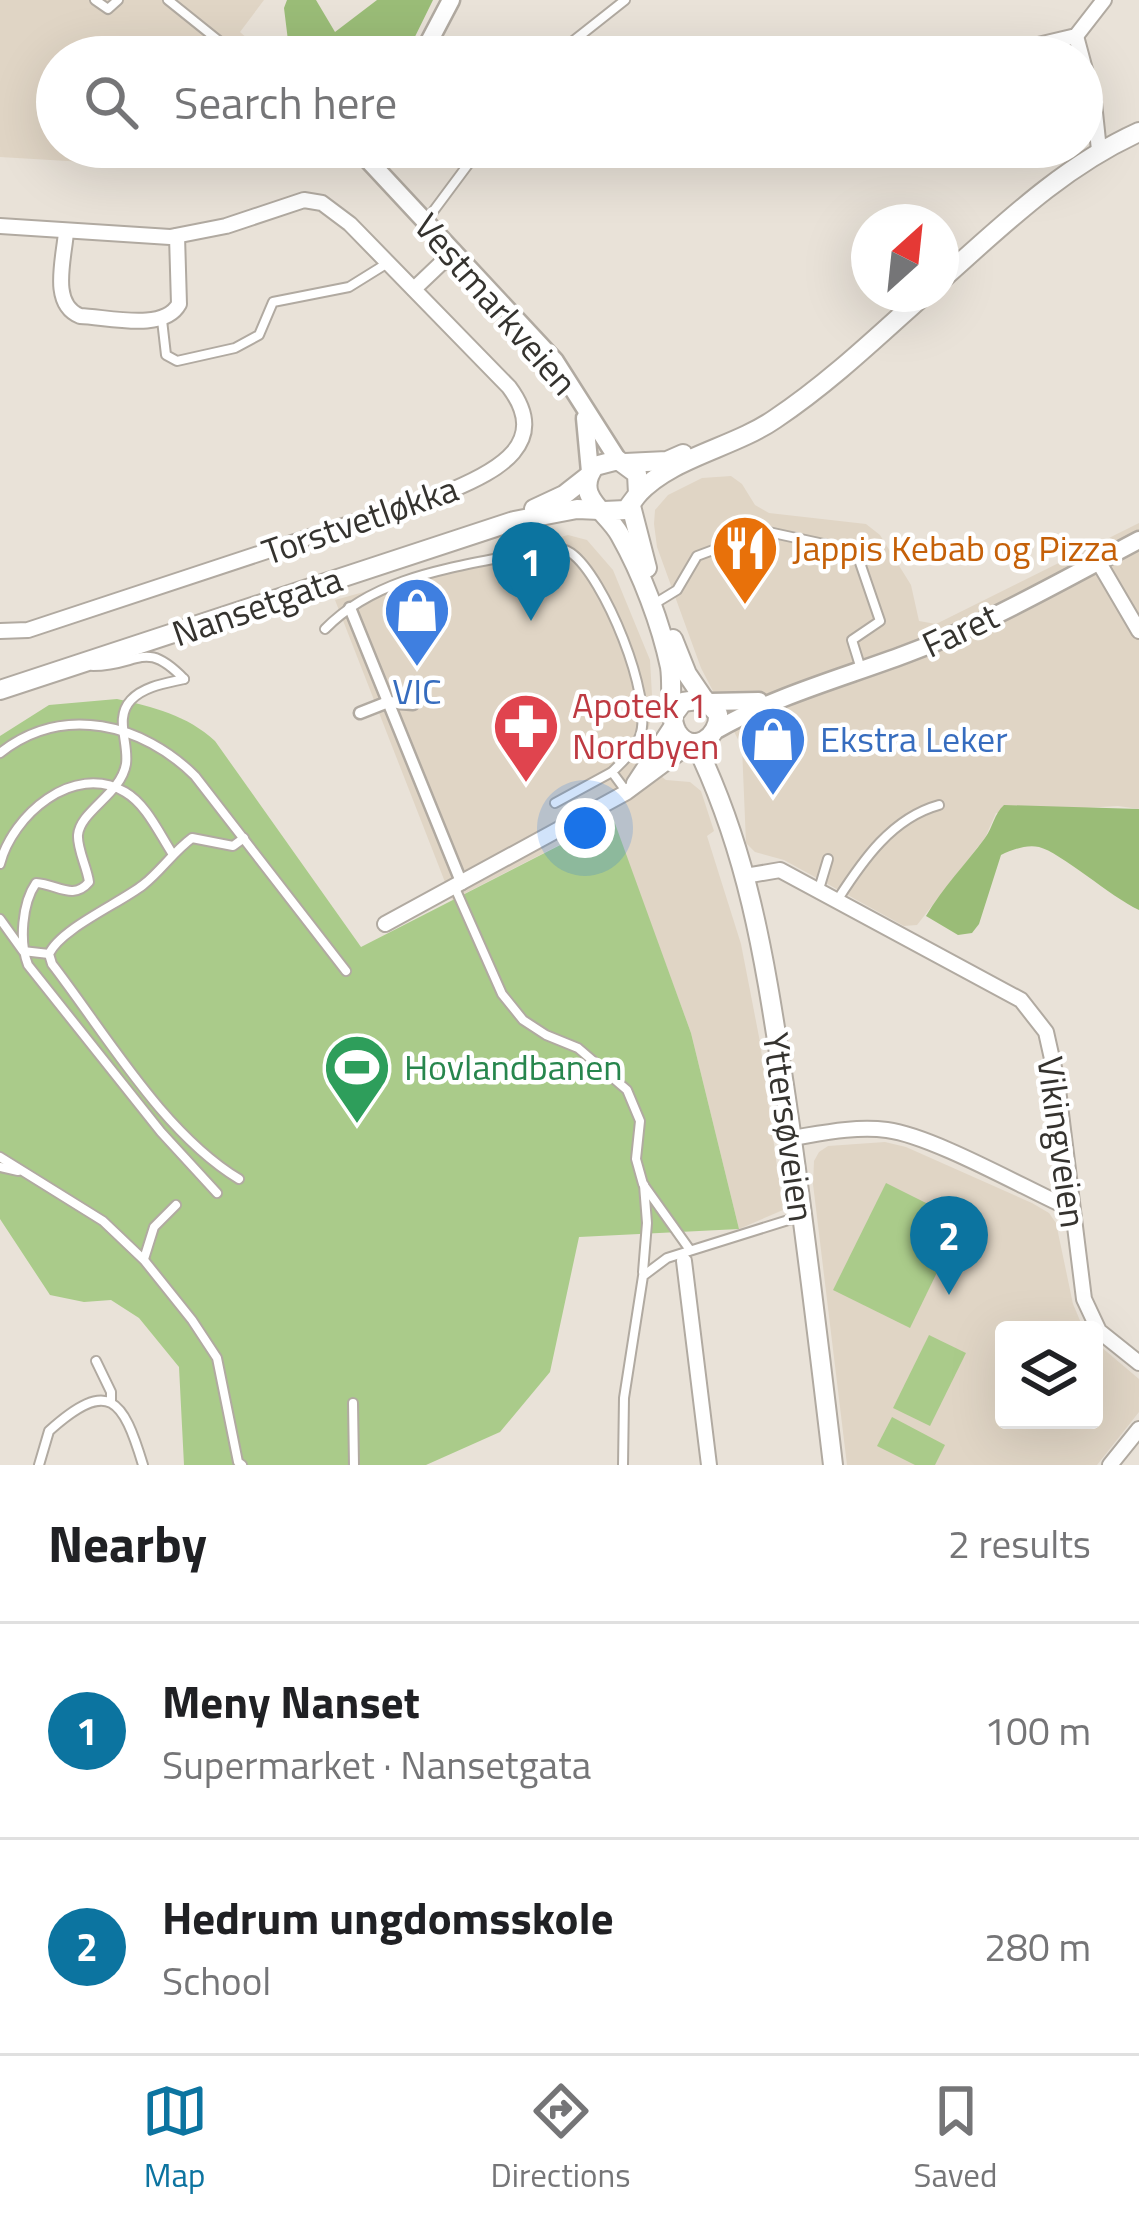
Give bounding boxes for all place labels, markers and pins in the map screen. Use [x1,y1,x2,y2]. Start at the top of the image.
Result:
restaurant icon: Jappis Kebab og Pizza [710,513,780,607]
place label: Jappis Kebab og Pizza [792,520,1118,575]
pin: 1 [492,522,570,621]
shop icon: VIC [382,575,452,669]
place label: VIC [392,663,442,718]
place label: Apotek 1 Nordbyen [572,677,719,773]
pharmacy icon: Apotek 1 Nordbyen [491,691,561,785]
shop icon: Ekstra Leker [738,704,808,798]
place label: Ekstra Leker [820,711,1008,766]
sports icon: Hovlandbanen [322,1032,392,1126]
place label: Hovlandbanen [404,1039,623,1094]
pin: 2 [910,1196,988,1295]

